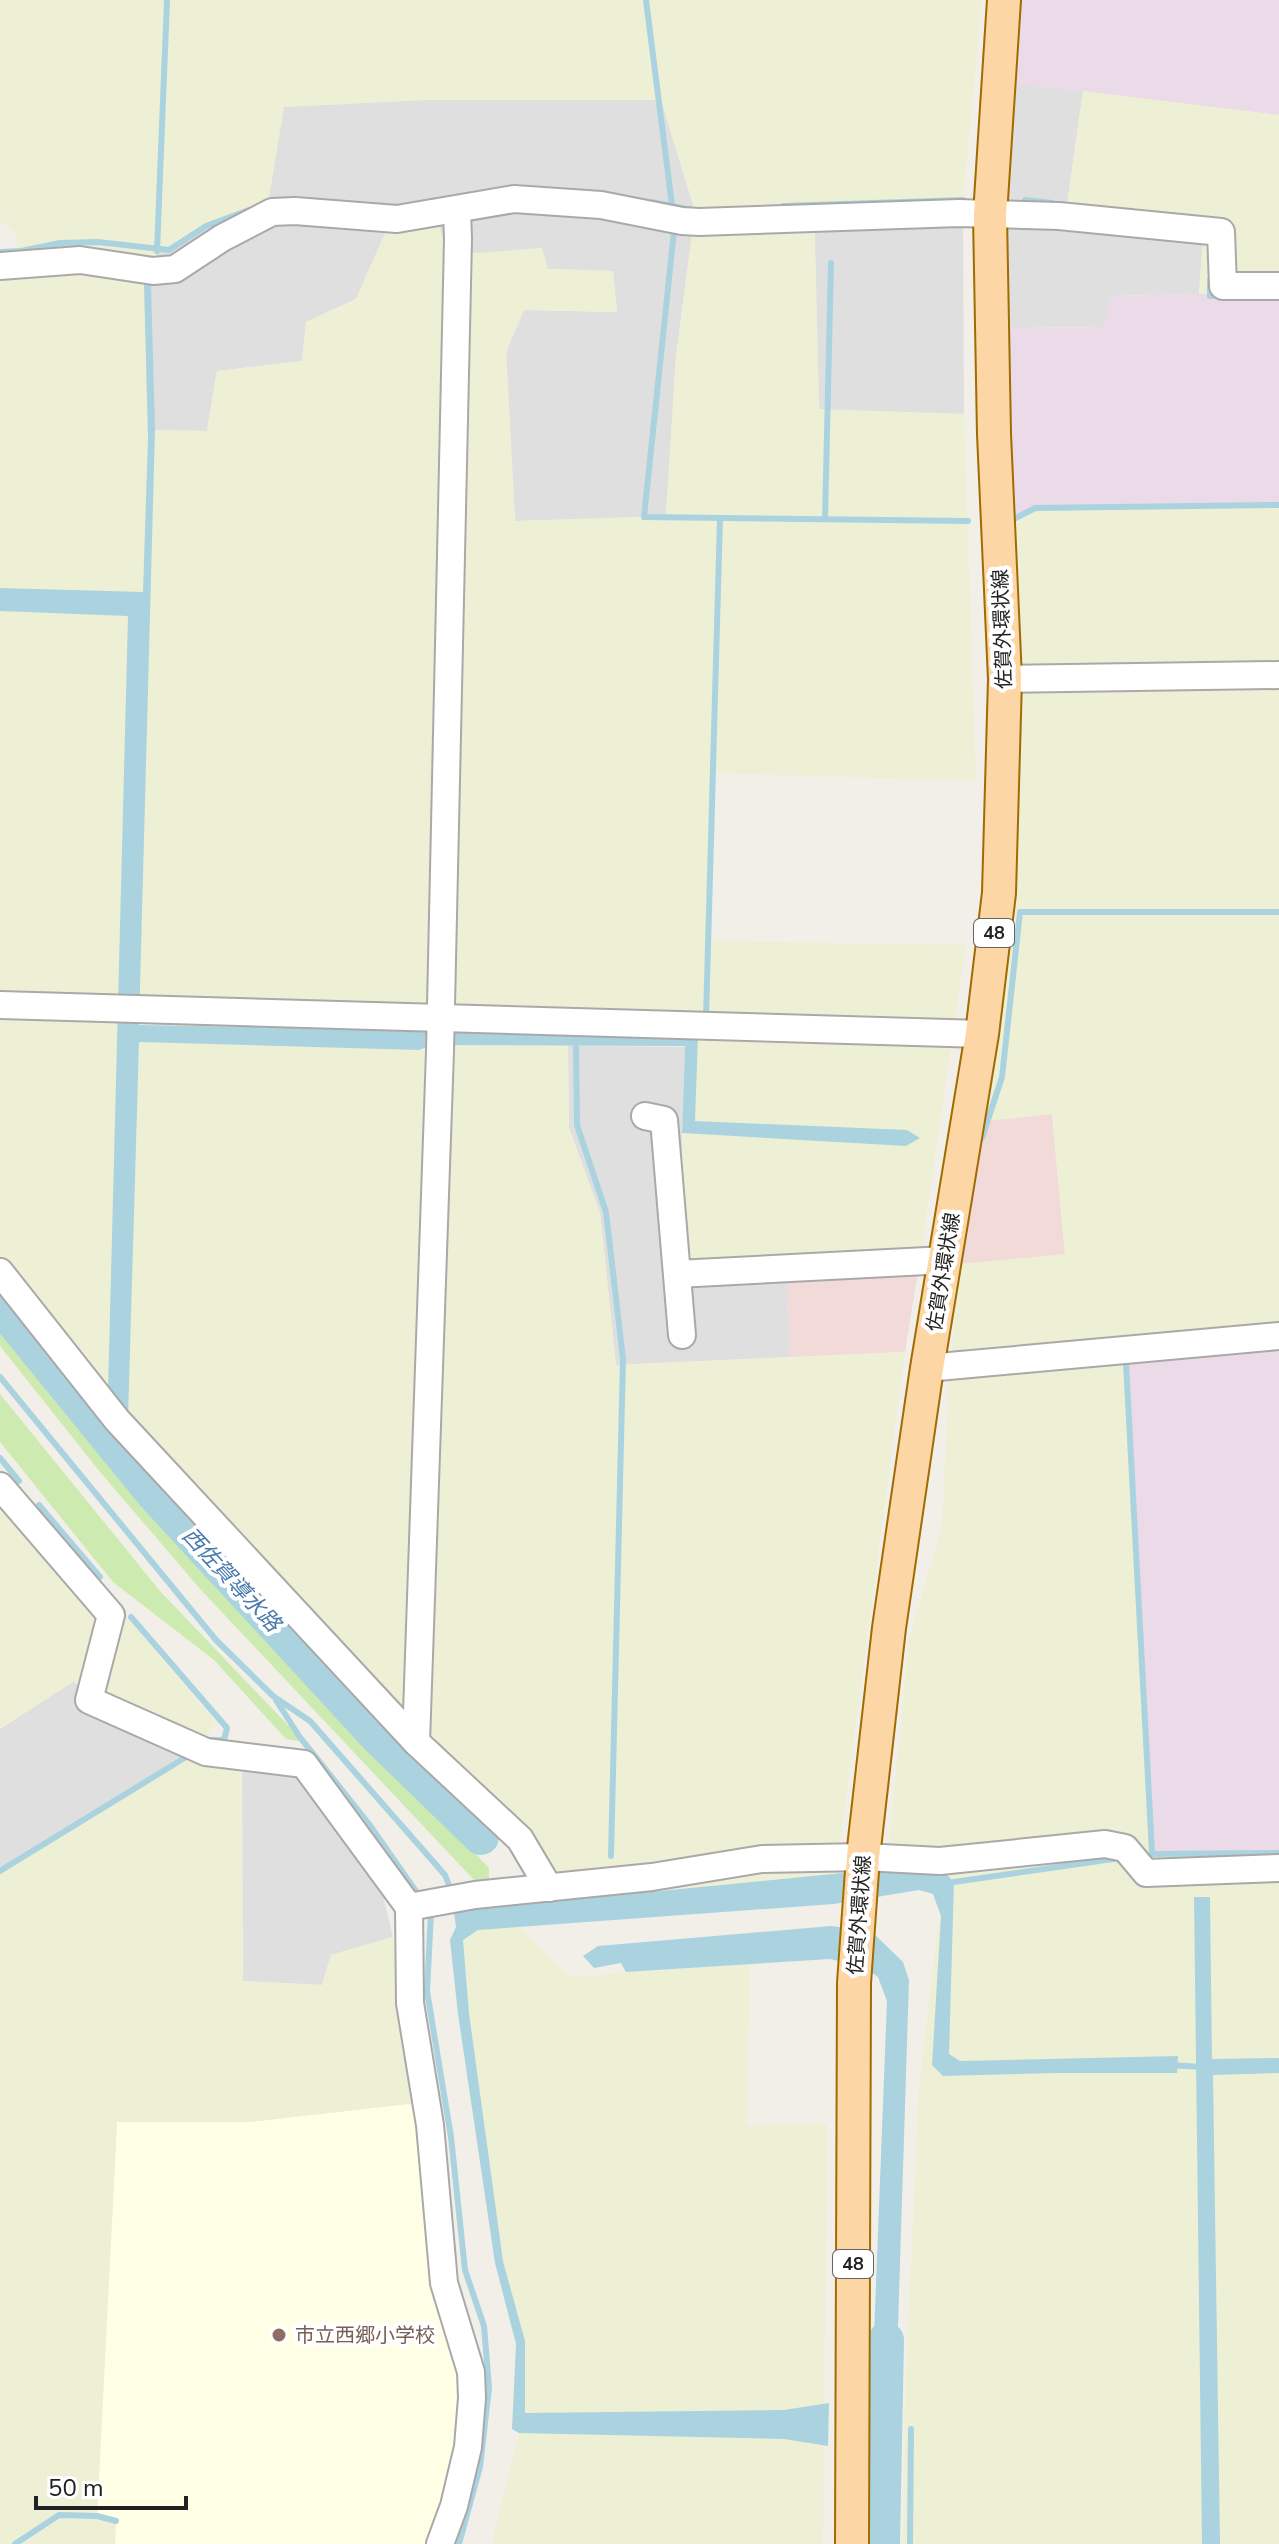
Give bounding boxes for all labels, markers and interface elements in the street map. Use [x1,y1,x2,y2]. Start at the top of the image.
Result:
street label: 佐賀外環状線 [987,569,1018,689]
road number: 48 [974,919,1014,947]
street label: 佐賀外環状線 [921,1211,966,1333]
water label: 西佐賀導水路 [175,1521,289,1640]
street label: 佐賀外環状線 [842,1854,877,1976]
road number: 48 [833,2250,873,2278]
place label: 市立西郷小学校 [295,2322,435,2349]
marker: 市立西郷小学校 [270,2326,288,2344]
scale bar [36,2460,186,2510]
text: 50 m [48,2472,104,2504]

